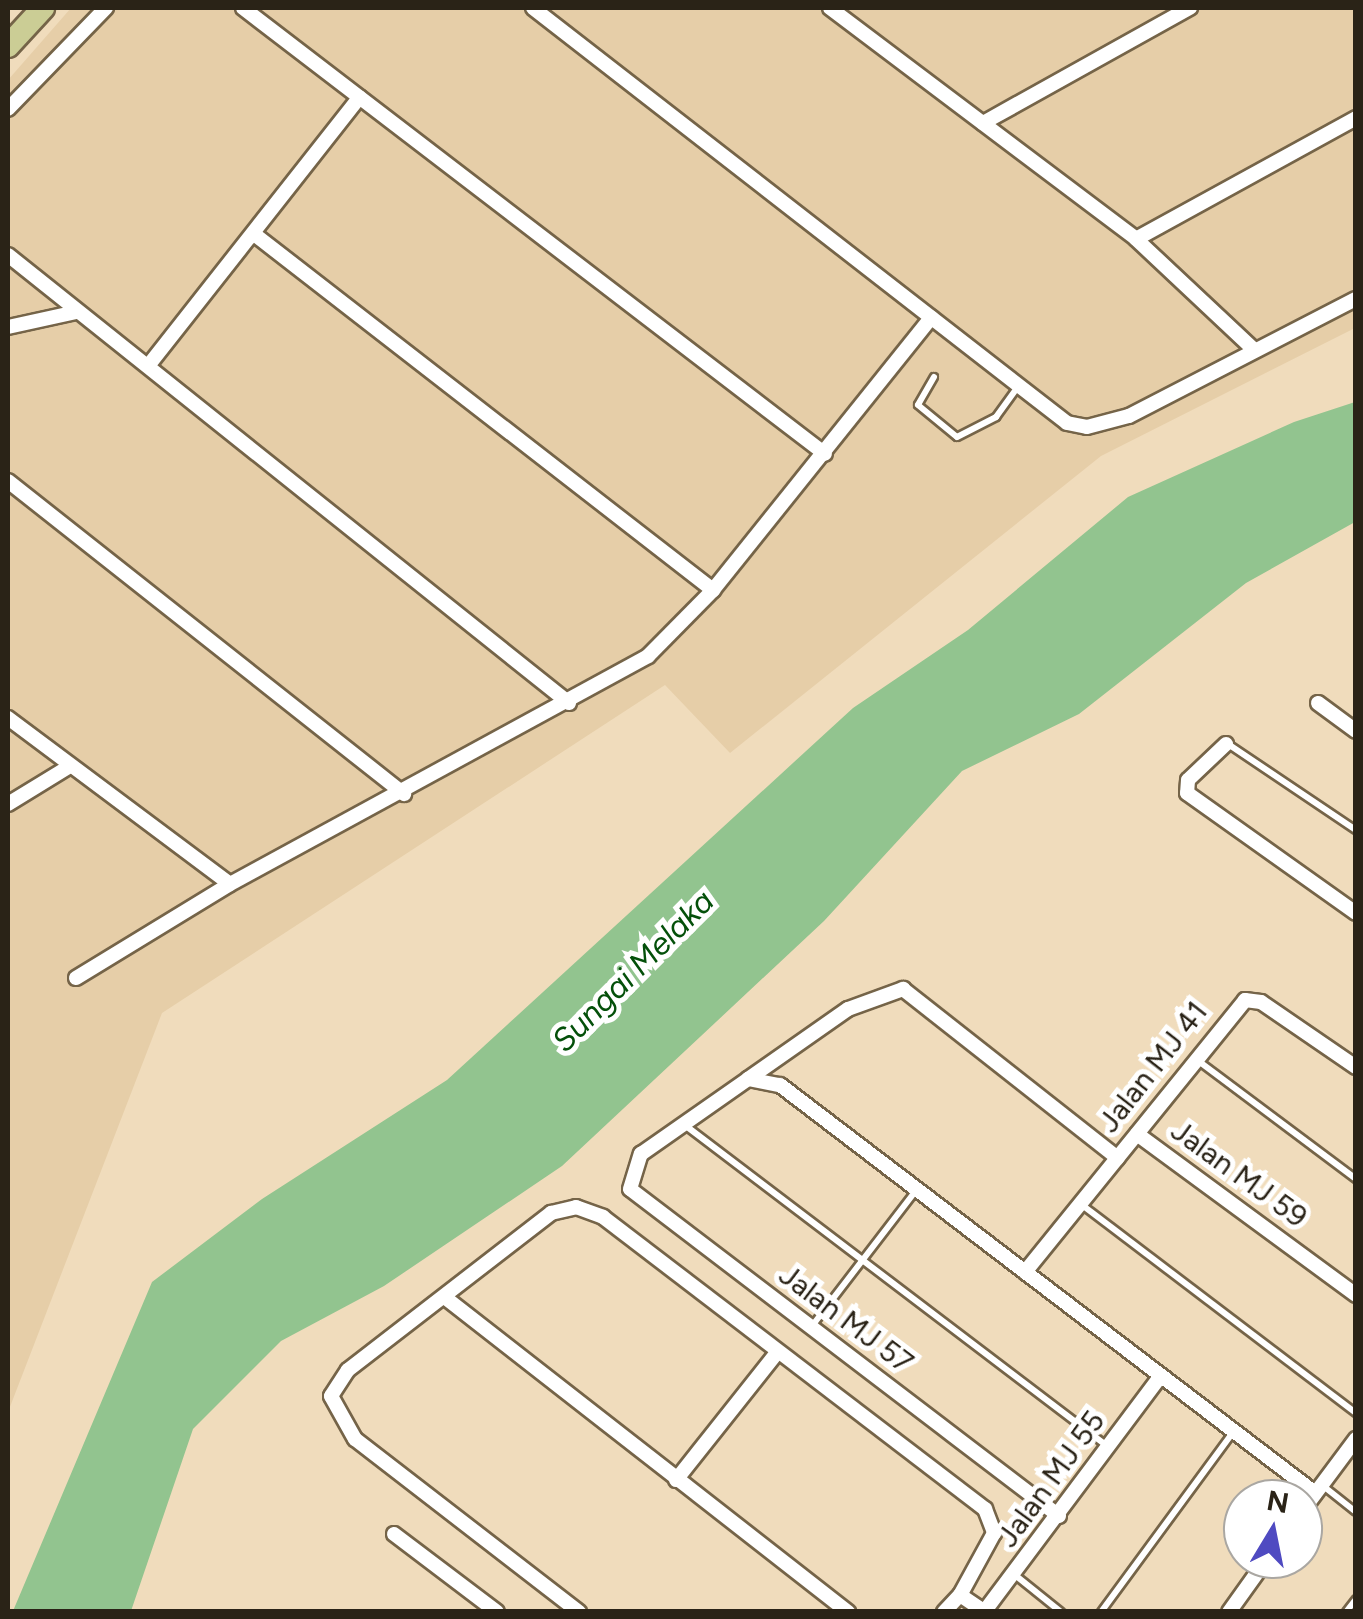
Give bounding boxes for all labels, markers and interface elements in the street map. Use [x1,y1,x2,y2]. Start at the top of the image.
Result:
water label: Sungai Melaka [544,882,722,1060]
street label: Jalan MJ 41 [1091,994,1215,1140]
street label: Jalan MJ 59 [1164,1113,1314,1235]
street label: Jalan MJ 57 [772,1257,920,1381]
street label: Jalan MJ 55 [990,1404,1112,1554]
north arrow [1223,1479,1323,1579]
text: N [1264,1483,1291,1520]

